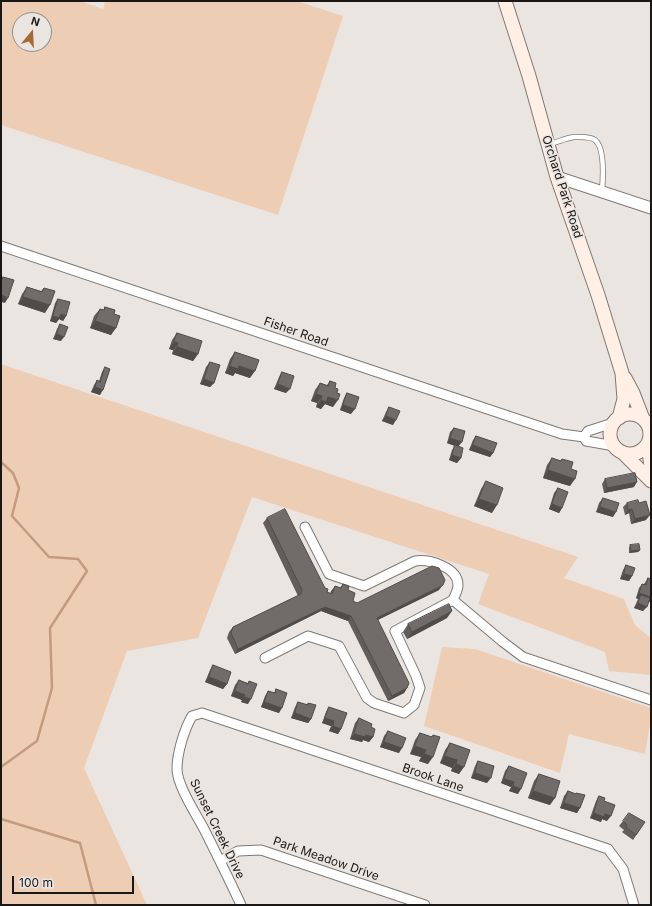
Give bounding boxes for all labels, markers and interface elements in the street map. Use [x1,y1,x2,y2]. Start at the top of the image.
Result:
north arrow [12,12,52,52]
text: N [29,14,42,29]
street label: Orchard Park Road [539,134,585,240]
street label: Fisher Road [262,314,330,350]
street label: Brook Lane [400,761,466,795]
street label: Sunset Creek Drive [187,777,247,881]
street label: Park Meadow Drive [271,834,381,884]
scale bar [14,868,136,894]
text: 100 m [19,875,53,890]

